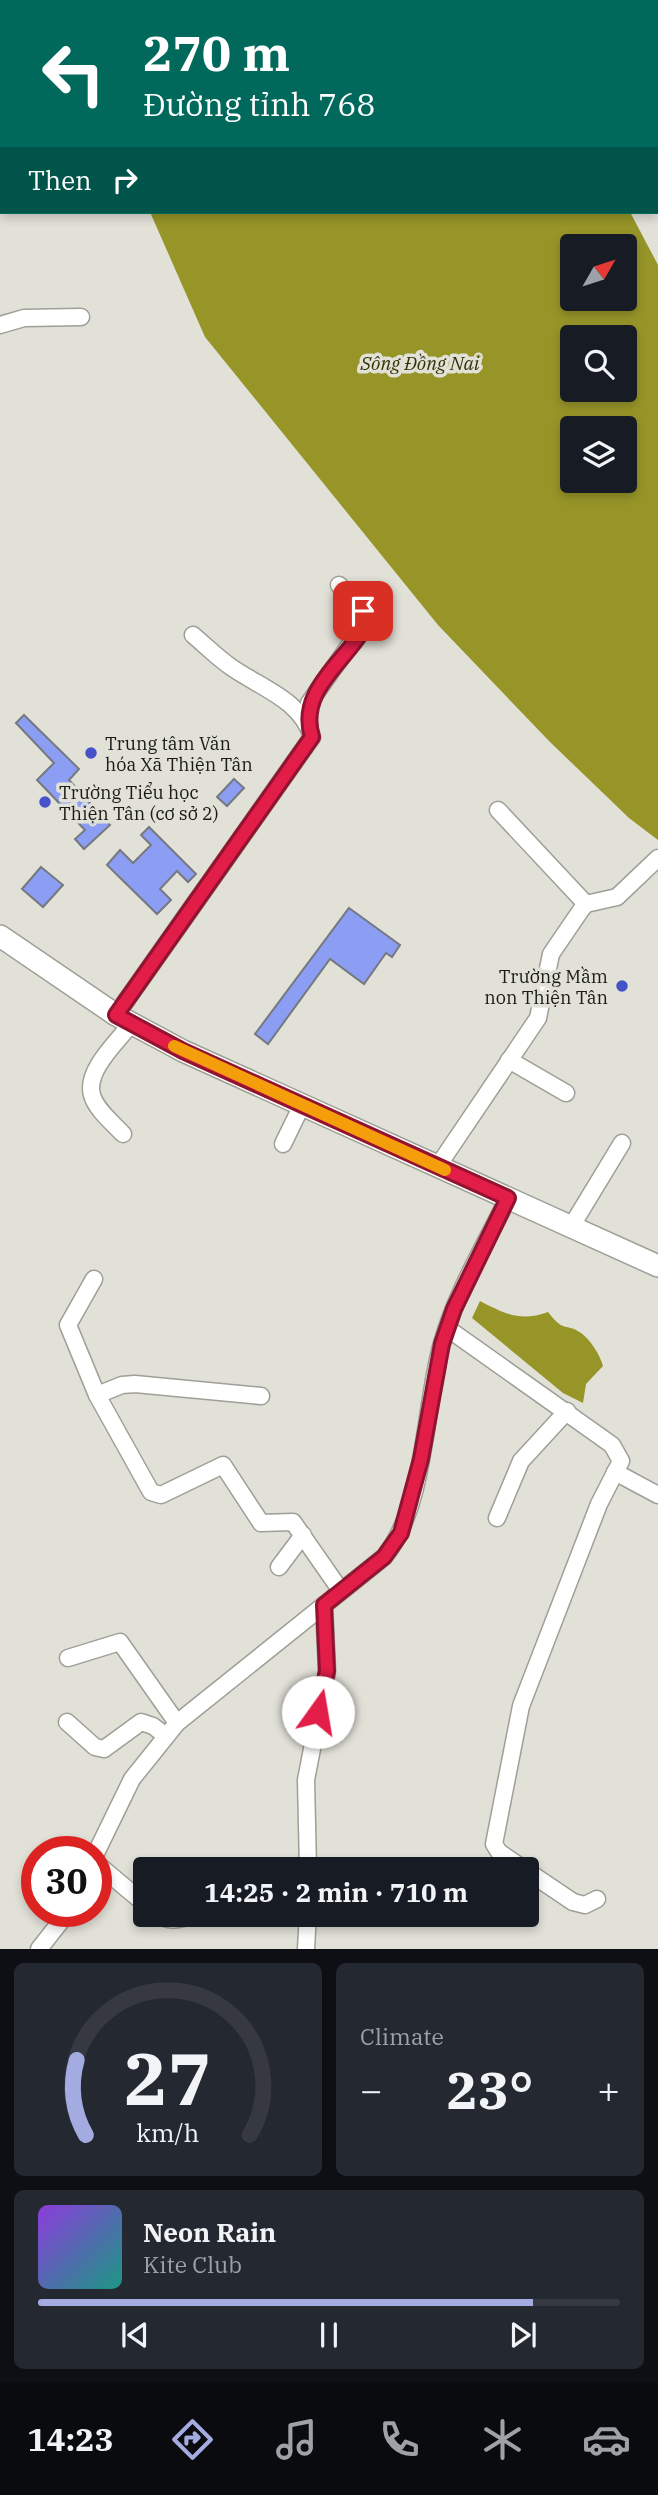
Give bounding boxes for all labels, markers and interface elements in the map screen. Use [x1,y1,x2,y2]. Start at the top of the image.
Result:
text: 270 m [143,21,290,84]
icon: left [28,28,119,119]
text: Đường tỉnh 768 [143,83,376,125]
icon: right [106,161,144,199]
text: Then [28,163,92,197]
north arrow [560,234,637,312]
map controls [560,234,637,493]
button: search [560,325,637,402]
water label: Sông Đồng Nai [360,351,480,375]
button: layers [560,416,637,493]
pin [333,581,393,641]
icon: arrive [344,592,382,630]
place label: Trung tâm Văn hóa Xã Thiện Tân [105,732,253,776]
marker: Trung tâm Văn hóa Xã Thiện Tân [83,745,99,761]
place label: Trường Tiểu học Thiện Tân (cơ sở 2) [59,781,219,825]
marker: Trường Tiểu học Thiện Tân (cơ sở 2) [37,794,53,810]
place label: Trường Mầm non Thiện Tân [484,965,608,1009]
marker: Trường Mầm non Thiện Tân [614,978,630,994]
position arrow [281,1675,355,1749]
speed limit sign: 30 [21,1836,112,1927]
text: 14:25 · 2 min · 710 m [204,1875,468,1909]
text: Climate [360,2021,444,2051]
text: 27 [124,2031,212,2126]
text: 23° [447,2056,533,2123]
text: − [360,2065,383,2114]
text: + [597,2065,620,2114]
text: km/h [136,2116,200,2149]
text: Neon Rain [143,2215,276,2249]
text: Kite Club [143,2249,242,2279]
icon: previous [116,2316,154,2354]
icon: pause [310,2316,348,2354]
icon: next [504,2316,542,2354]
icon: directions [168,2415,217,2464]
icon: music [272,2415,321,2464]
icon: phone [375,2415,424,2464]
icon: climate [478,2415,527,2464]
icon: car [582,2415,631,2464]
text: 14:23 [27,2418,114,2460]

